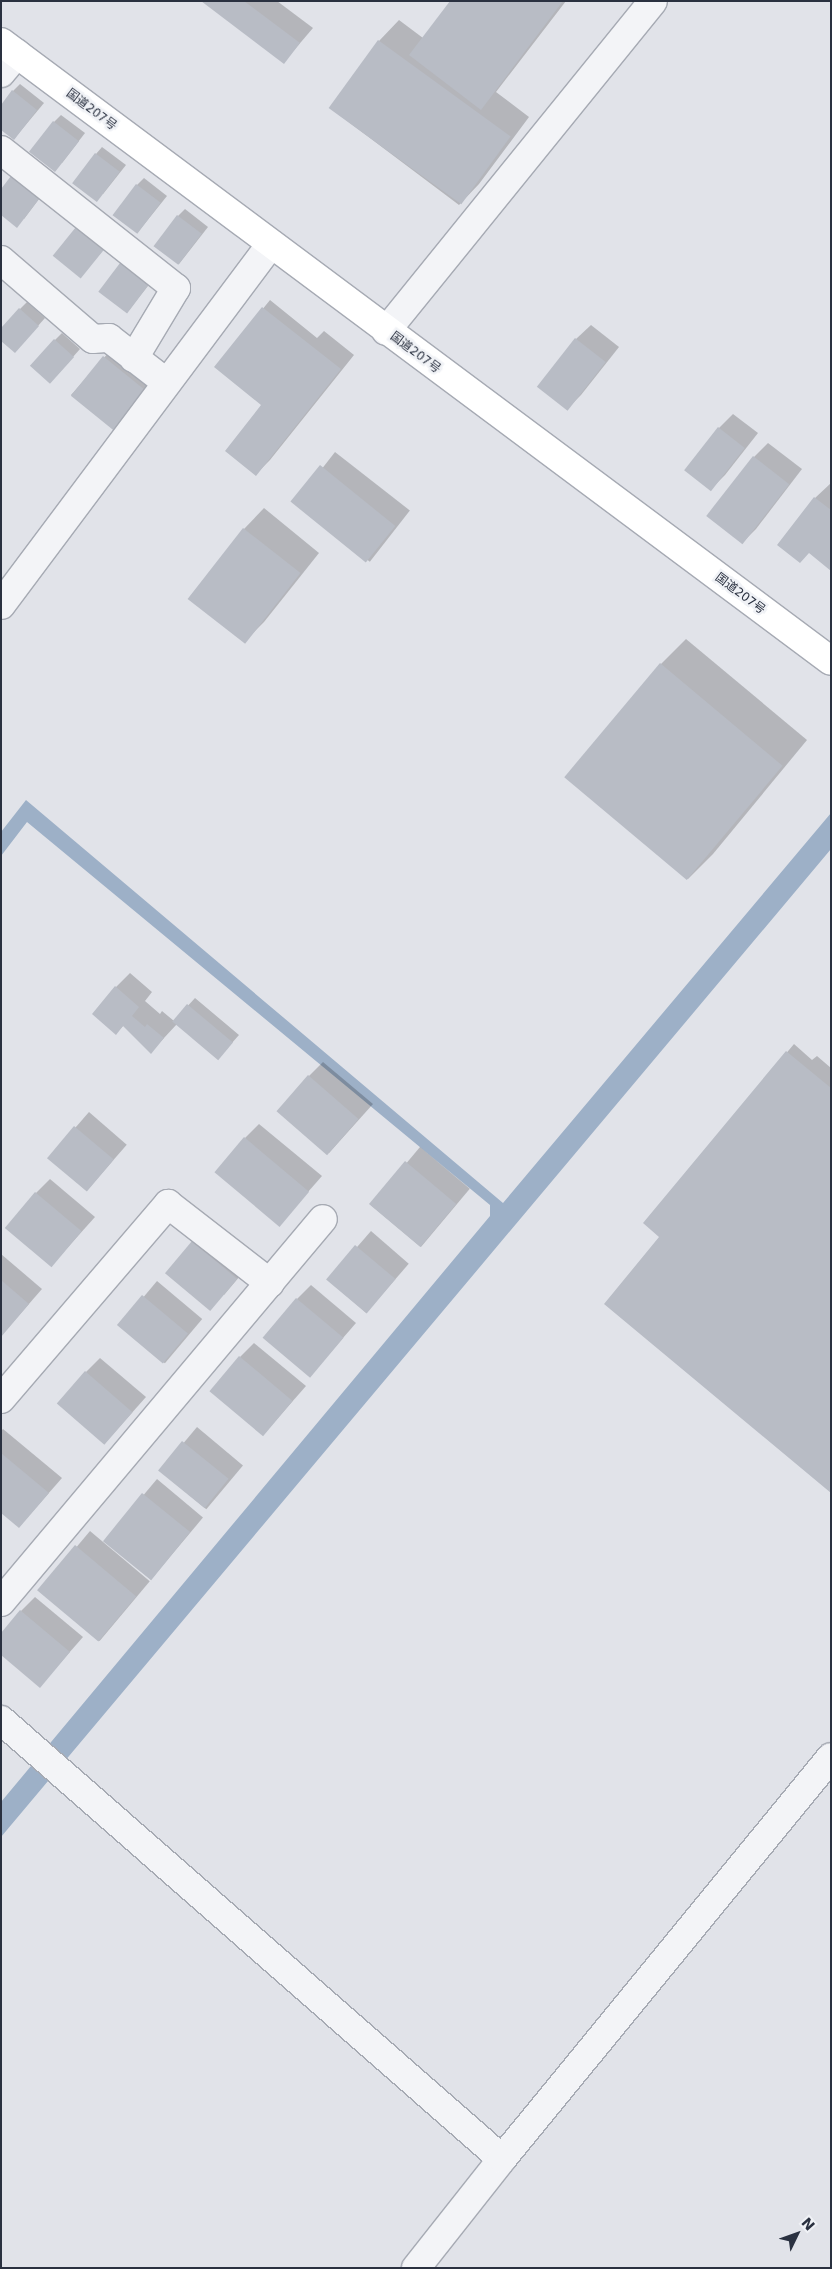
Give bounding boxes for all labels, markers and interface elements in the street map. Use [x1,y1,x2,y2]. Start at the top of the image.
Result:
street label: 国道207号 [63,87,119,133]
street label: 国道207号 [387,330,443,376]
street label: 国道207号 [712,571,768,617]
north arrow [772,2209,822,2259]
text: N [798,2214,818,2234]

